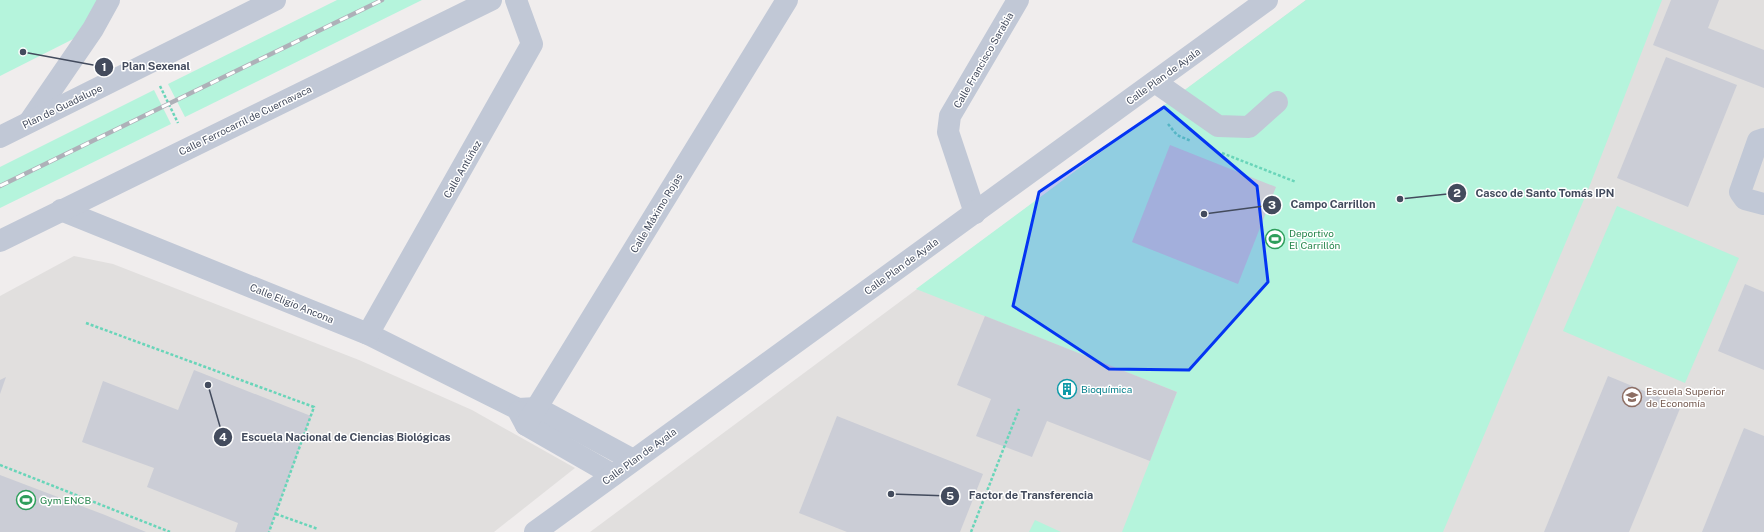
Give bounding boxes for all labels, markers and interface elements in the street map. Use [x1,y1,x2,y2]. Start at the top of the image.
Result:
street label: Calle Francisco Sarabia [951,10,1015,110]
street label: Calle Plan de Ayala [1124,45,1202,107]
callout: Plan Sexenal [94,55,198,78]
text: 1 [101,60,107,74]
text: Plan Sexenal [122,60,191,72]
street label: Plan de Guadalupe [20,81,104,131]
street label: Calle Ferrocarril de Cuernavaca [177,83,313,157]
street label: Calle Antúñez [441,138,483,200]
street label: Calle Máximo Rojas [628,171,684,255]
callout: Casco de Santo Tomás IPN [1447,181,1622,204]
text: 2 [1453,186,1461,200]
text: Casco de Santo Tomás IPN [1476,187,1614,199]
callout: Campo Carrillon [1262,193,1383,216]
text: 3 [1268,198,1276,212]
text: Campo Carrillon [1291,198,1375,210]
place label: Deportivo El Carrillón [1289,227,1341,251]
sports icon: Deportivo El Carrillón [1264,228,1286,250]
street label: Calle Plan de Ayala [862,235,940,297]
street label: Calle Eligio Ancona [248,281,336,325]
building icon: Bioquímica [1056,378,1078,400]
place label: Bioquímica [1081,383,1132,395]
place label: Escuela Superior de Economía [1646,385,1725,409]
school or university icon: Escuela Superior de Economía [1621,386,1643,408]
callout: Escuela Nacional de Ciencias Biológicas [213,425,459,448]
street label: Calle Plan de Ayala [600,425,678,487]
text: 4 [219,430,227,444]
text: Escuela Nacional de Ciencias Biológicas [241,431,451,443]
callout: Factor de Transferencia [940,484,1101,507]
sports icon: Gym ENCB [15,489,37,511]
text: 5 [946,489,954,503]
text: Factor de Transferencia [969,489,1093,501]
place label: Gym ENCB [40,494,91,506]

